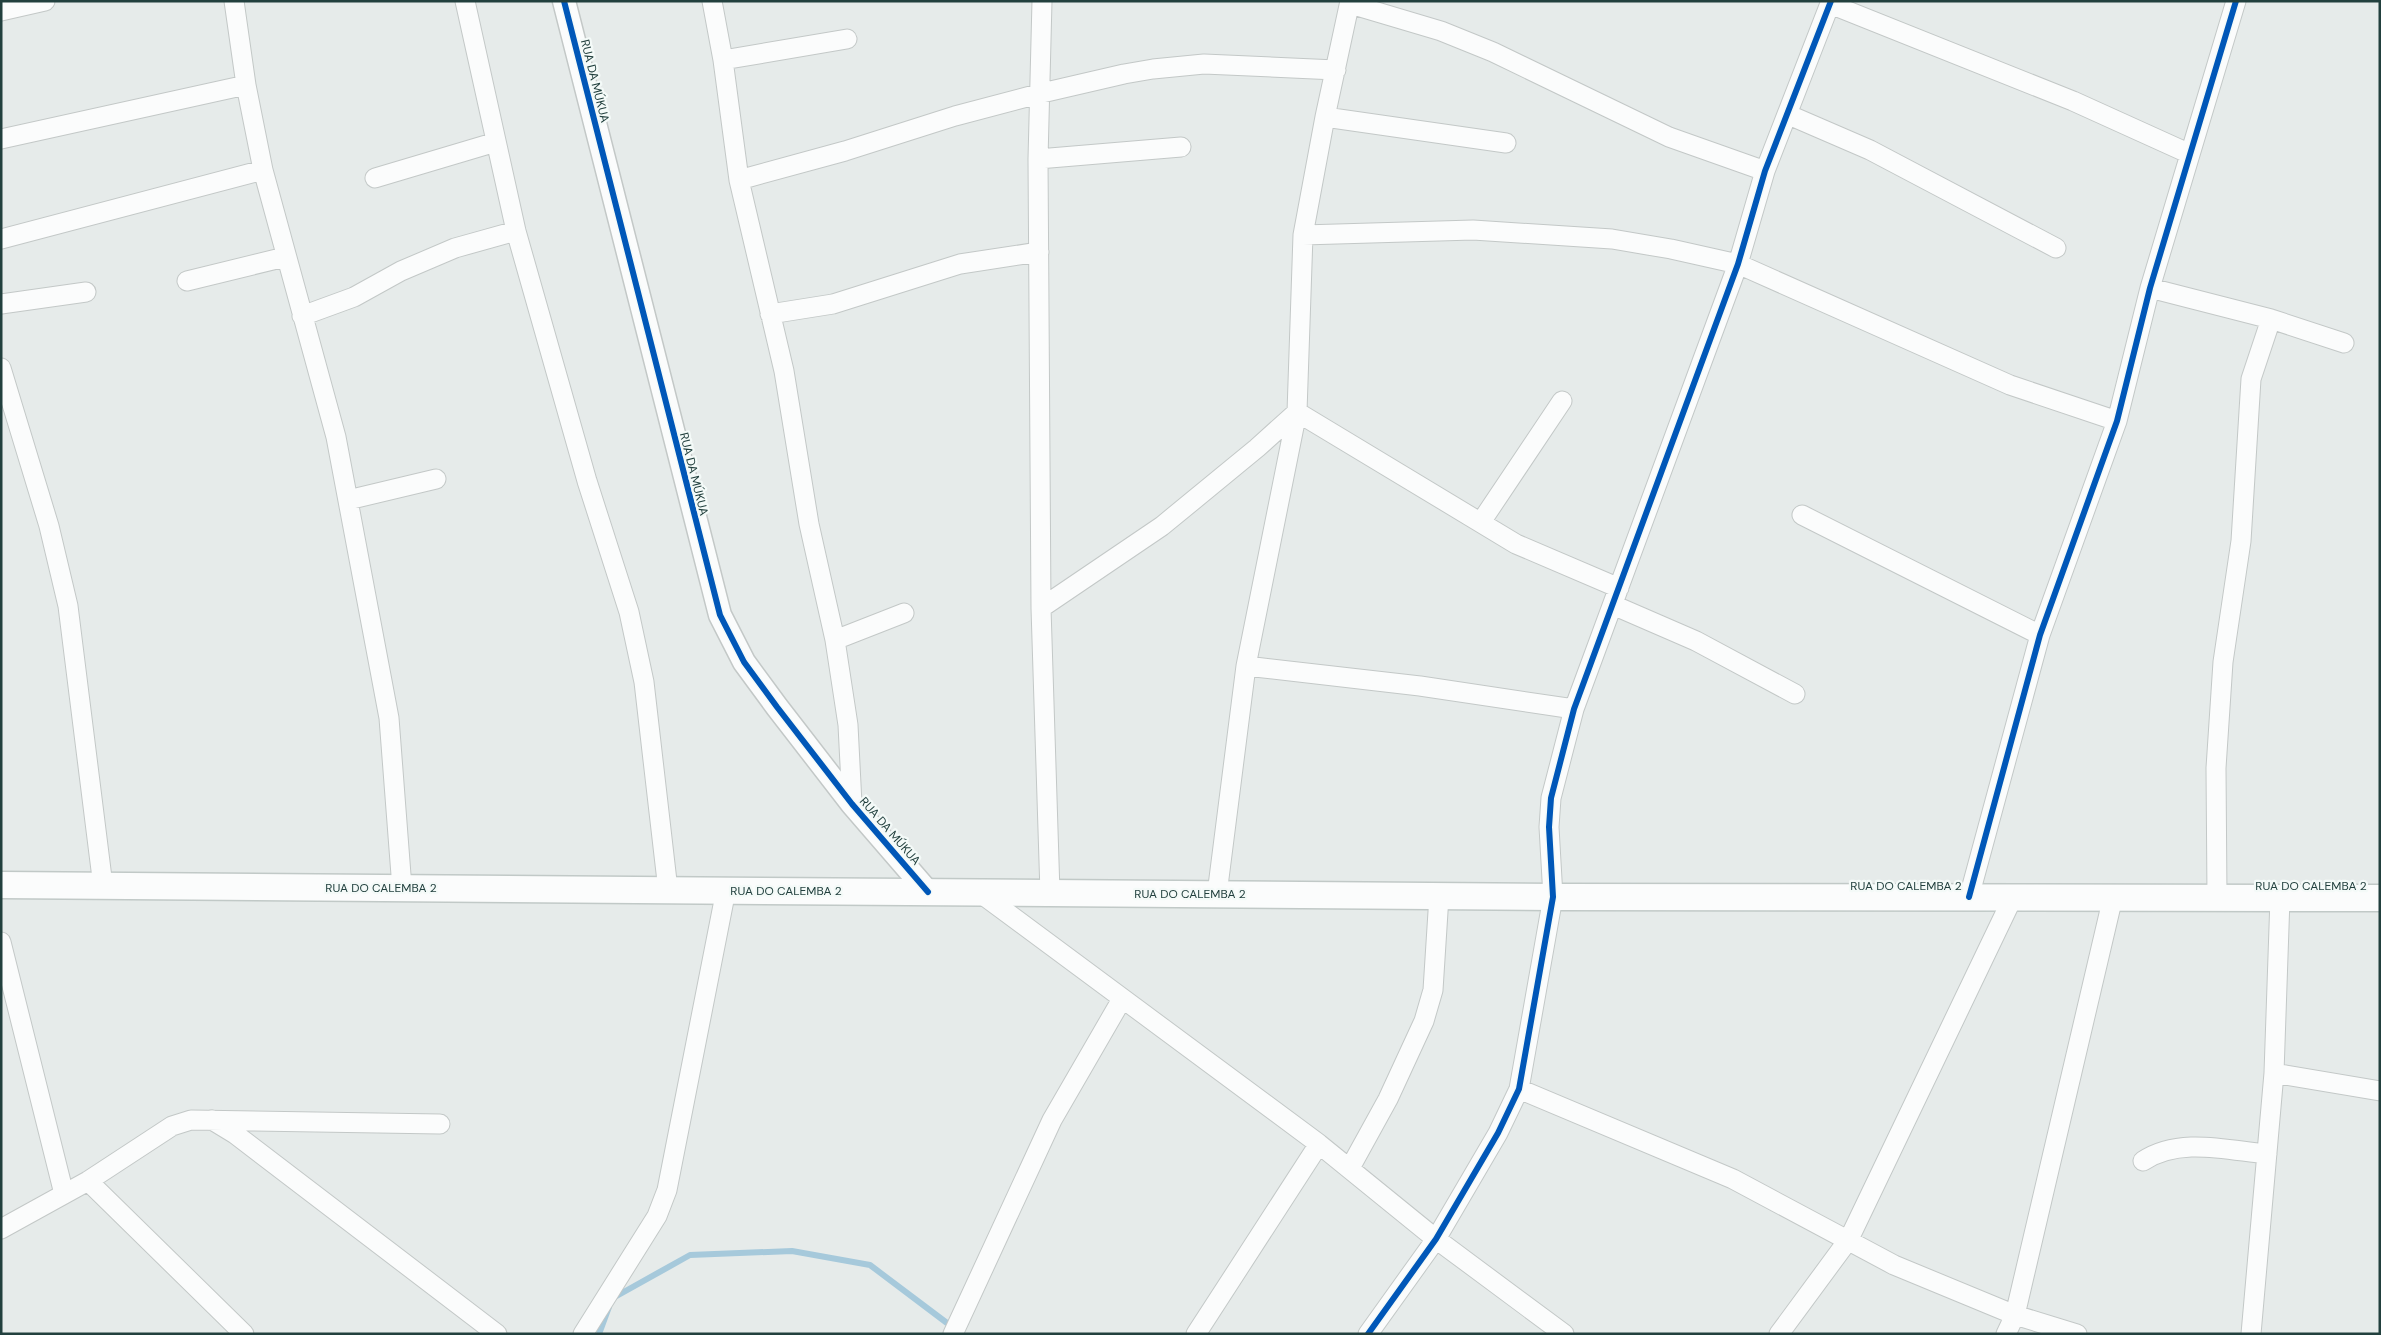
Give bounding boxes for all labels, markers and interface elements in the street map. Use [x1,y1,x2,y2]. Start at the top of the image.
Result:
street label: RUA DA MÚKUA [577,38,613,124]
street label: RUA DA MÚKUA [676,431,712,517]
street label: RUA DA MÚKUA [856,794,924,868]
street label: RUA DO CALEMBA 2 [1850,878,1962,894]
street label: RUA DO CALEMBA 2 [2255,878,2367,894]
street label: RUA DO CALEMBA 2 [325,880,437,896]
street label: RUA DO CALEMBA 2 [730,883,842,899]
street label: RUA DO CALEMBA 2 [1134,886,1246,902]

